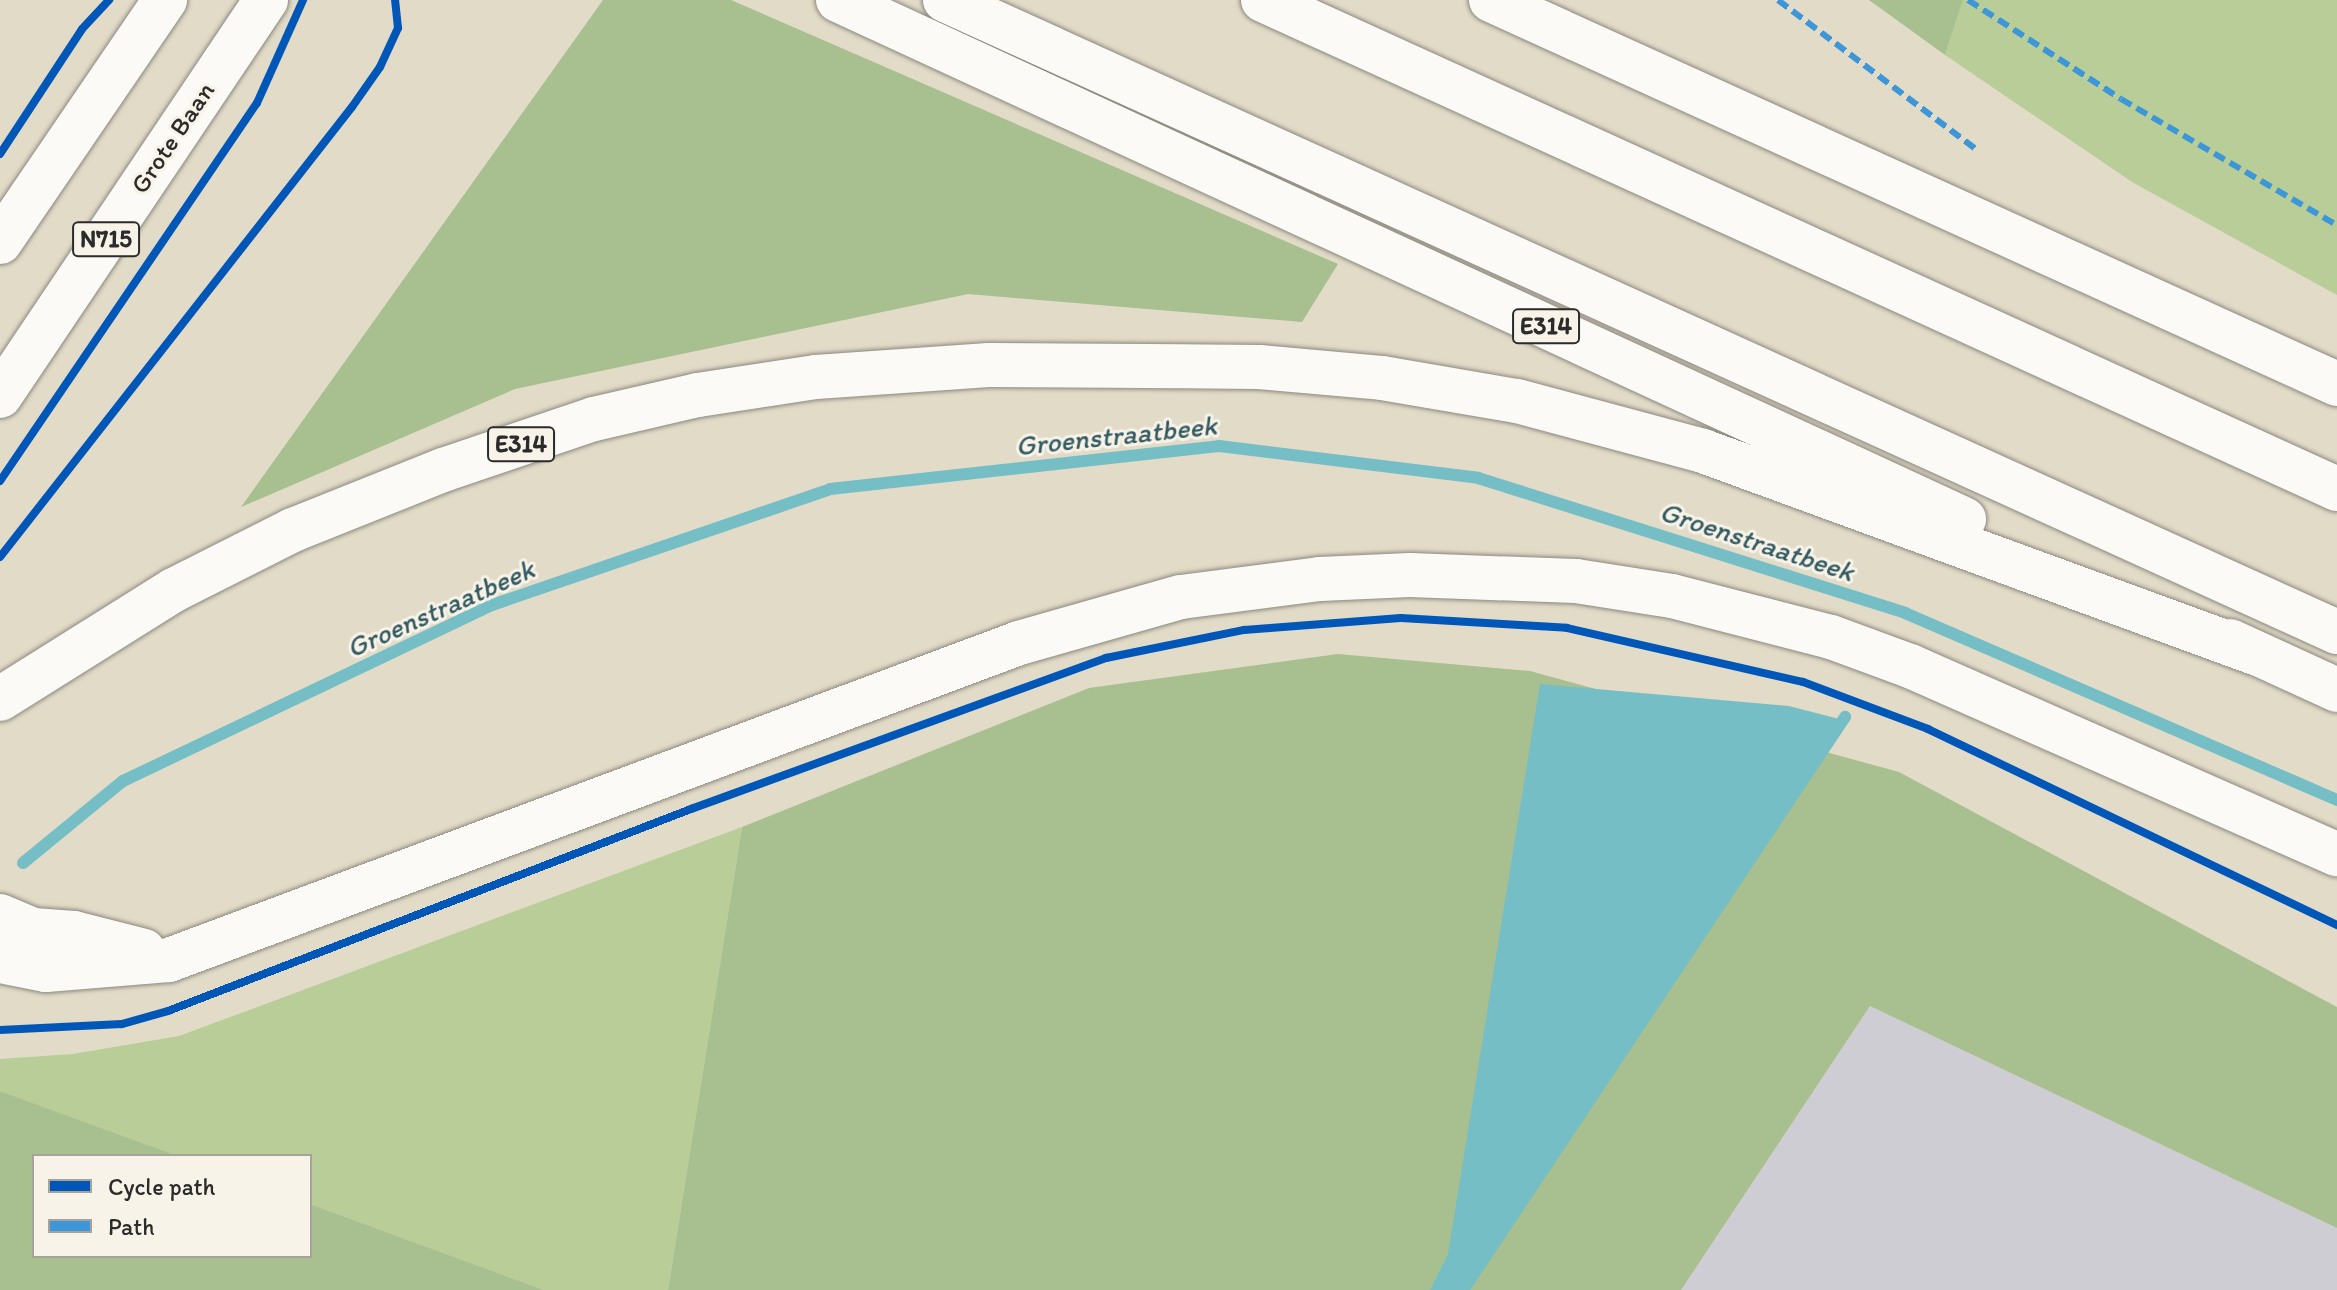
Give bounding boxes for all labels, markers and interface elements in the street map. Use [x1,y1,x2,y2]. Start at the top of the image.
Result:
street label: Grote Baan [124,76,222,200]
road number: N715 [72,219,140,259]
road number: E314 [1512,306,1580,346]
water label: Groenstraatbeek [1014,408,1218,462]
road number: E314 [487,424,555,464]
water label: Groenstraatbeek [1656,494,1858,588]
water label: Groenstraatbeek [341,552,539,664]
legend [32,1154,312,1258]
text: Cycle path [108,1172,215,1201]
text: Path [108,1212,155,1241]

